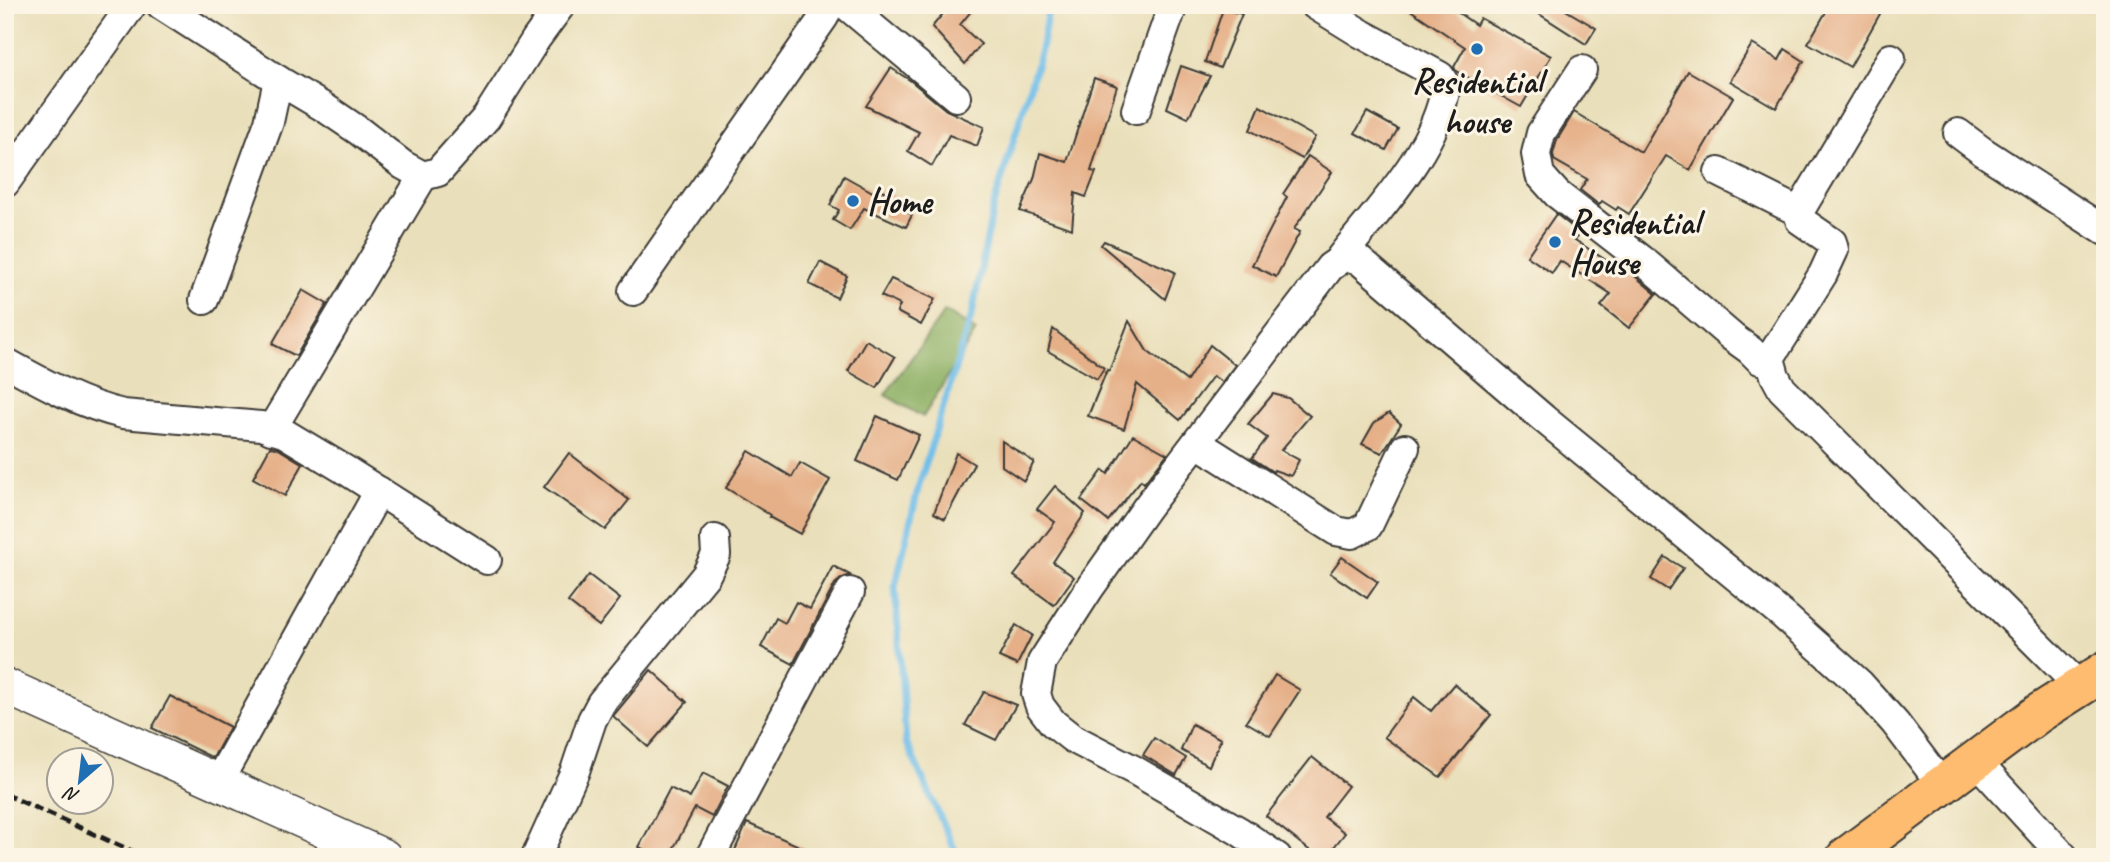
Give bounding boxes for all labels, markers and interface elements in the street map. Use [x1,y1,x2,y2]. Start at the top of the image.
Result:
marker: Residential house [1469,41,1485,57]
place label: Residential house [1412,59,1549,144]
place label: Home [867,179,934,224]
marker: Home [845,193,861,209]
place label: Residential House [1569,200,1706,285]
marker: Residential House [1547,234,1563,250]
north arrow [46,746,116,816]
text: N [59,780,83,808]

